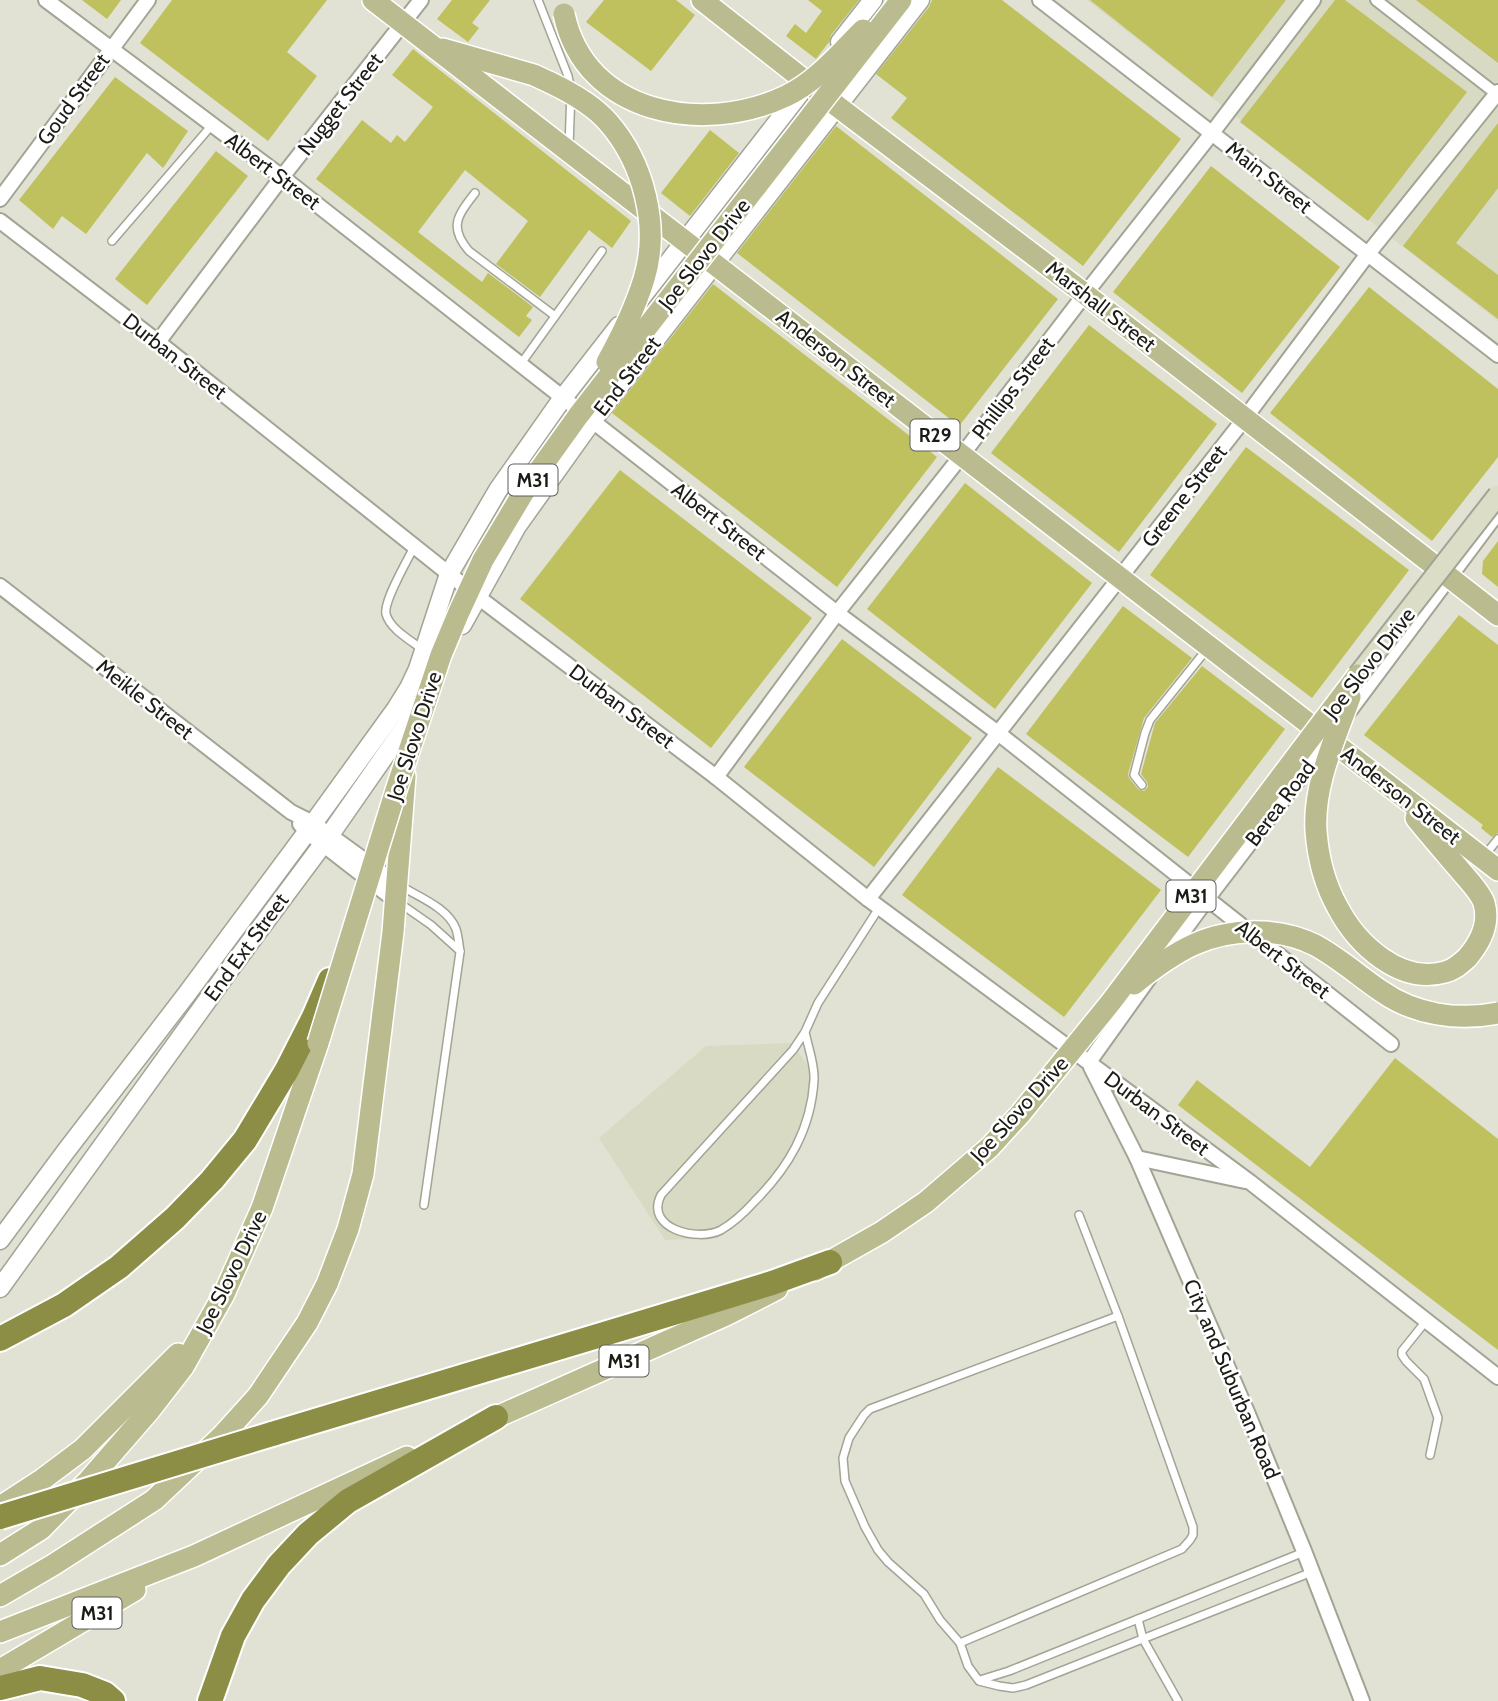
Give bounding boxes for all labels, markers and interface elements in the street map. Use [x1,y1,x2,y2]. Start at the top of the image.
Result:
street label: Goud Street [31,48,115,150]
street label: Nugget Street [292,48,388,160]
street label: Albert Street [221,127,325,215]
street label: Main Street [1221,136,1317,218]
street label: Joe Slovo Drive [652,193,755,315]
street label: Marshall Street [1041,255,1161,357]
street label: Anderson Street [771,304,901,412]
street label: Durban Street [118,308,232,404]
street label: End Street [588,331,666,421]
street label: Phillips Street [967,332,1059,444]
road number: R29 [911,420,960,450]
street label: Greene Street [1136,440,1232,552]
road number: M31 [508,464,558,495]
street label: Albert Street [667,476,771,566]
street label: Joe Slovo Drive [1317,602,1420,724]
street label: Meikle Street [92,654,198,744]
street label: Durban Street [565,658,679,754]
street label: Joe Slovo Drive [381,668,447,805]
street label: Anderson Street [1336,741,1466,849]
street label: Berea Road [1240,755,1320,851]
road number: M31 [1166,880,1216,912]
street label: End Ext Street [199,888,293,1006]
street label: Albert Street [1231,914,1335,1004]
street label: Joe Slovo Drive [964,1051,1073,1168]
street label: Durban Street [1100,1065,1214,1161]
street label: Joe Slovo Drive [190,1206,272,1339]
street label: City and Suburban Road [1179,1275,1285,1483]
road number: M31 [600,1345,648,1376]
road number: M31 [72,1597,122,1628]

